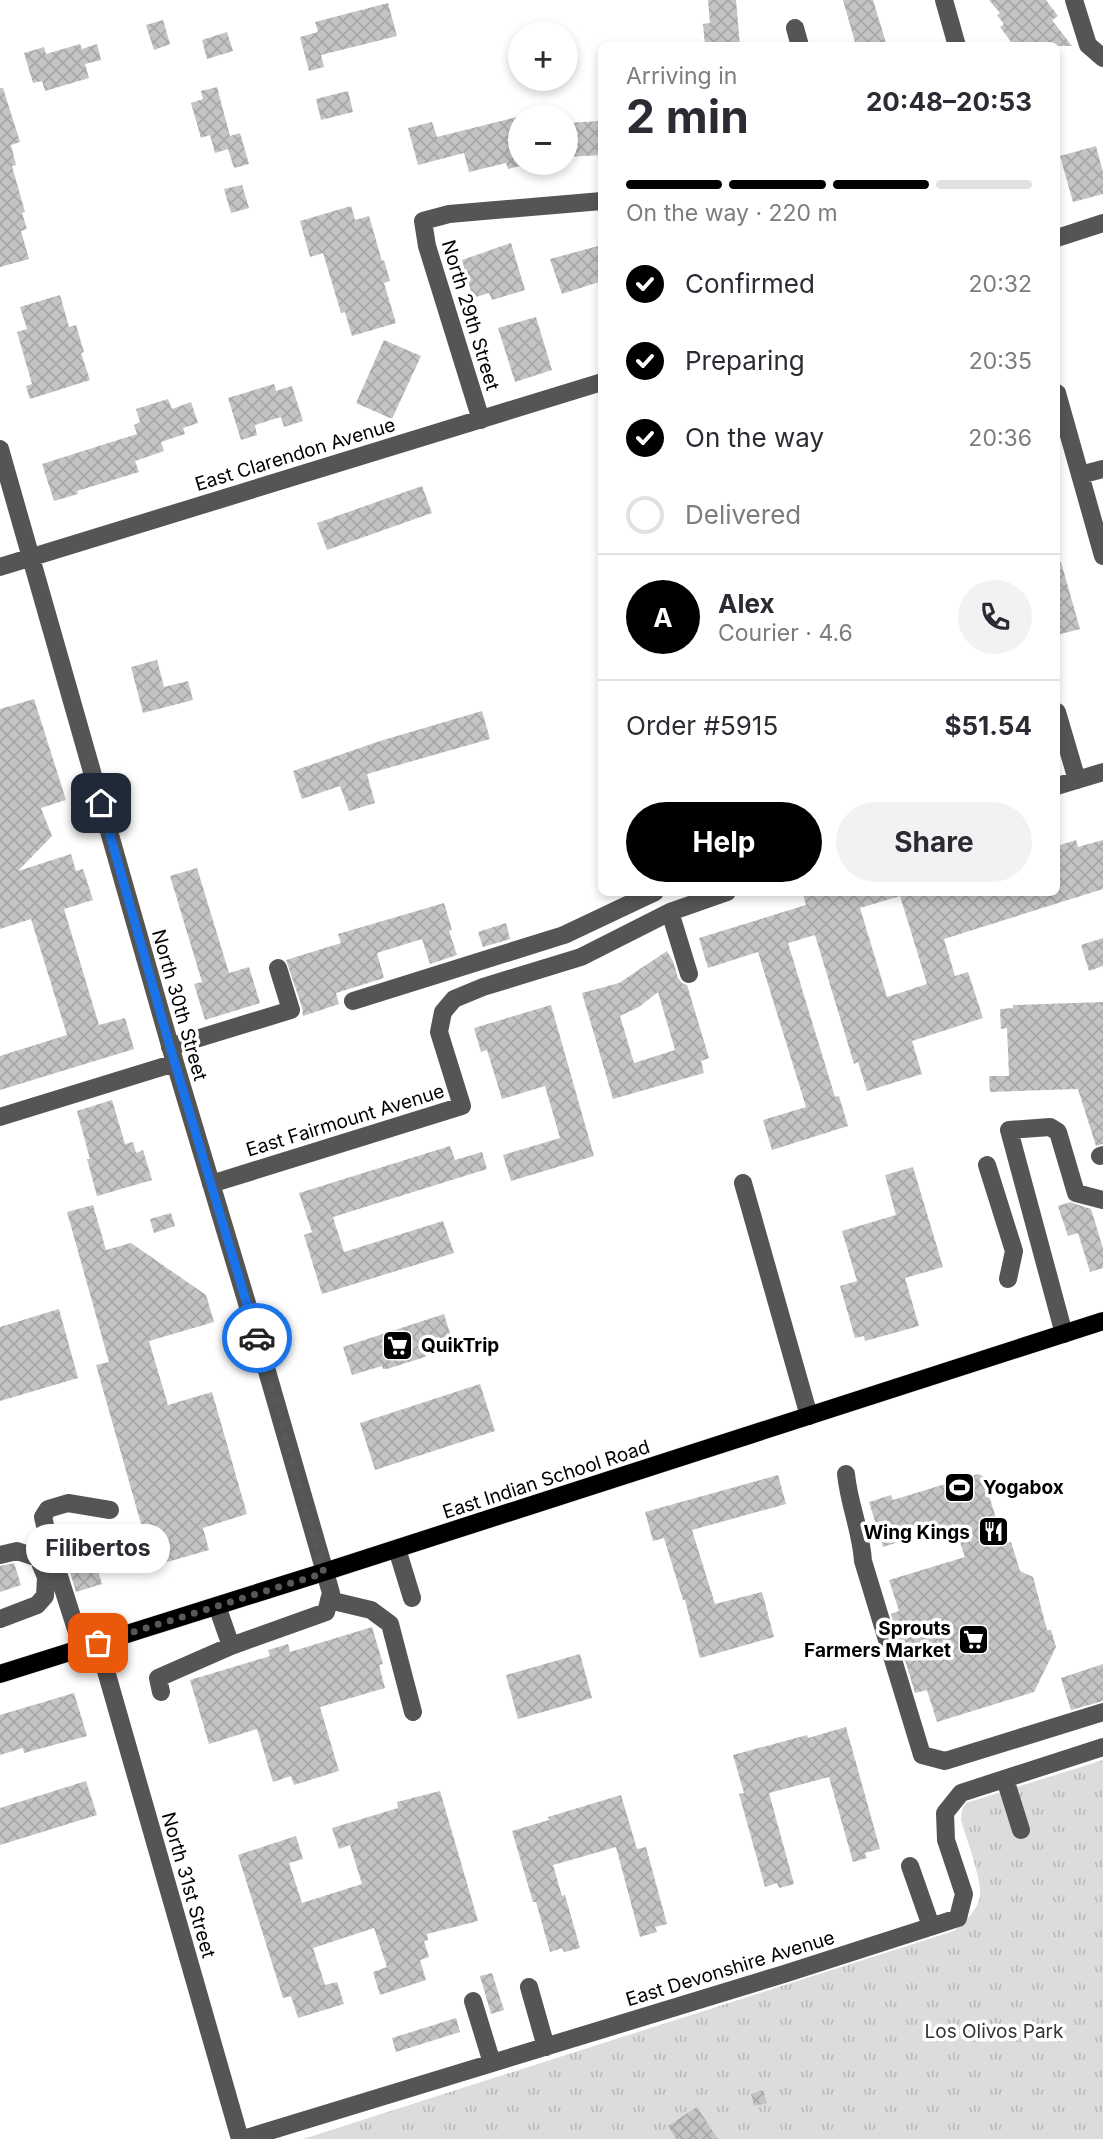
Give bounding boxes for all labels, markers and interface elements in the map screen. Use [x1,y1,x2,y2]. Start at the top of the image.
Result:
map controls [508,21,578,175]
button: + [508,21,578,91]
text: Arriving in [626,62,737,90]
text: 20:48–20:53 [866,86,1032,117]
text: 2 min [626,88,749,144]
button: − [508,105,578,175]
text: On the way · 220 m [626,199,838,227]
street label: North 29th Street [437,237,504,393]
icon: check [626,265,664,303]
text: Confirmed [685,268,815,299]
text: 20:32 [969,270,1032,298]
icon: check [626,342,664,380]
text: Preparing [685,345,805,376]
text: 20:35 [969,347,1032,375]
street label: East Clarendon Avenue [192,413,398,496]
icon: check [626,419,664,457]
text: On the way [685,422,824,453]
text: 20:36 [968,424,1032,452]
text: Delivered [685,499,801,530]
button: phone [958,580,1032,654]
text: Alex [718,588,775,619]
text: A [653,602,673,633]
text: Courier · 4.6 [718,619,853,647]
text: Order #5915 [626,710,778,741]
text: $51.54 [944,710,1032,741]
pin [71,773,131,833]
icon: home [82,784,120,822]
button: Help [626,802,822,882]
button: Share [836,802,1032,882]
street label: North 30th Street [147,927,212,1083]
street label: East Fairmount Avenue [243,1079,447,1162]
courier [222,1303,292,1373]
icon: car [238,1319,276,1357]
supermarket icon: QuikTrip [381,1328,415,1362]
place label: QuikTrip [421,1334,499,1357]
street label: East Indian School Road [440,1435,653,1524]
sports icon: Yogabox [943,1470,977,1504]
place label: Yogabox [983,1476,1064,1499]
restaurant icon: Wing Kings [976,1515,1010,1549]
place label: Wing Kings [863,1521,970,1544]
callout: Filibertos [26,1524,170,1573]
text: Filibertos [45,1534,151,1562]
pin [68,1613,128,1673]
place label: Sprouts Farmers Market [804,1617,951,1662]
supermarket icon: Sprouts Farmers Market [957,1622,991,1656]
icon: bag [79,1624,117,1662]
street label: North 31st Street [157,1810,220,1961]
street label: East Devonshire Avenue [623,1926,837,2011]
park label: Los Olivos Park [925,2020,1064,2043]

